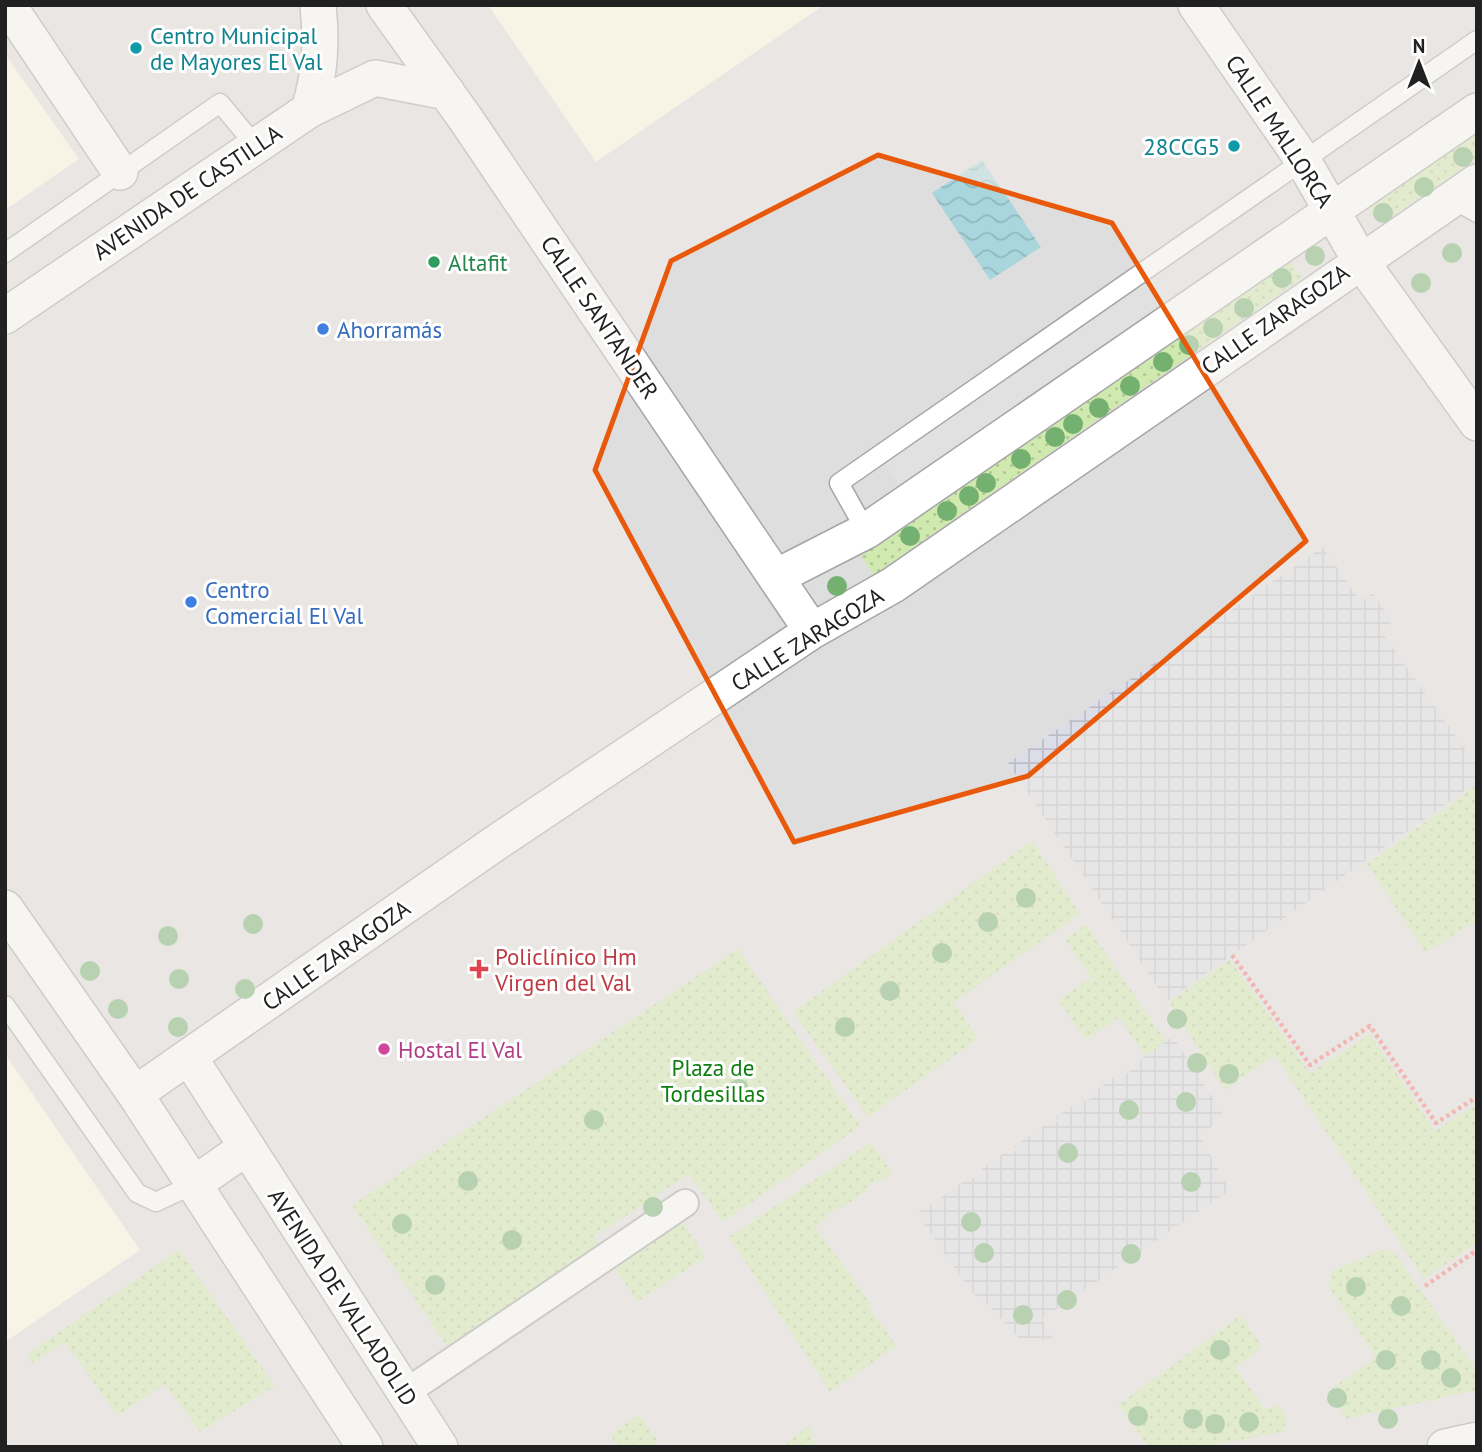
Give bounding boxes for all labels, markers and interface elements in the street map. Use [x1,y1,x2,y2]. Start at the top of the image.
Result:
place label: Centro Municipal de Mayores El Val [150,21,323,76]
north arrow [1384,28,1454,98]
text: N [1413,34,1425,58]
marker: Centro Municipal de Mayores El Val [128,40,144,56]
street label: CALLE MALLORCA [1220,49,1341,213]
street label: AVENIDA DE CASTILLA [87,118,287,266]
place label: 28CCG5 [1143,132,1220,161]
marker: 28CCG5 [1226,138,1242,154]
street label: CALLE SANTANDER [535,230,665,404]
place label: Altafit [448,248,508,277]
marker: Altafit [426,254,442,270]
street label: CALLE ZARAGOZA [1195,257,1355,381]
place label: Ahorramás [337,315,442,344]
marker: Ahorramás [315,321,331,337]
place label: Centro Comercial El Val [205,575,363,630]
street label: CALLE ZARAGOZA [726,580,889,697]
marker: Centro Comercial El Val [183,594,199,610]
street label: CALLE ZARAGOZA [256,893,416,1017]
place label: Policlínico Hm Virgen del Val [494,942,637,997]
marker: Policlínico Hm Virgen del Val [469,959,489,979]
place label: Hostal El Val [398,1035,522,1064]
marker: Hostal El Val [376,1041,392,1057]
park label: Plaza de Tordesillas [661,1053,765,1108]
street label: AVENIDA DE VALLADOLID [262,1183,424,1411]

